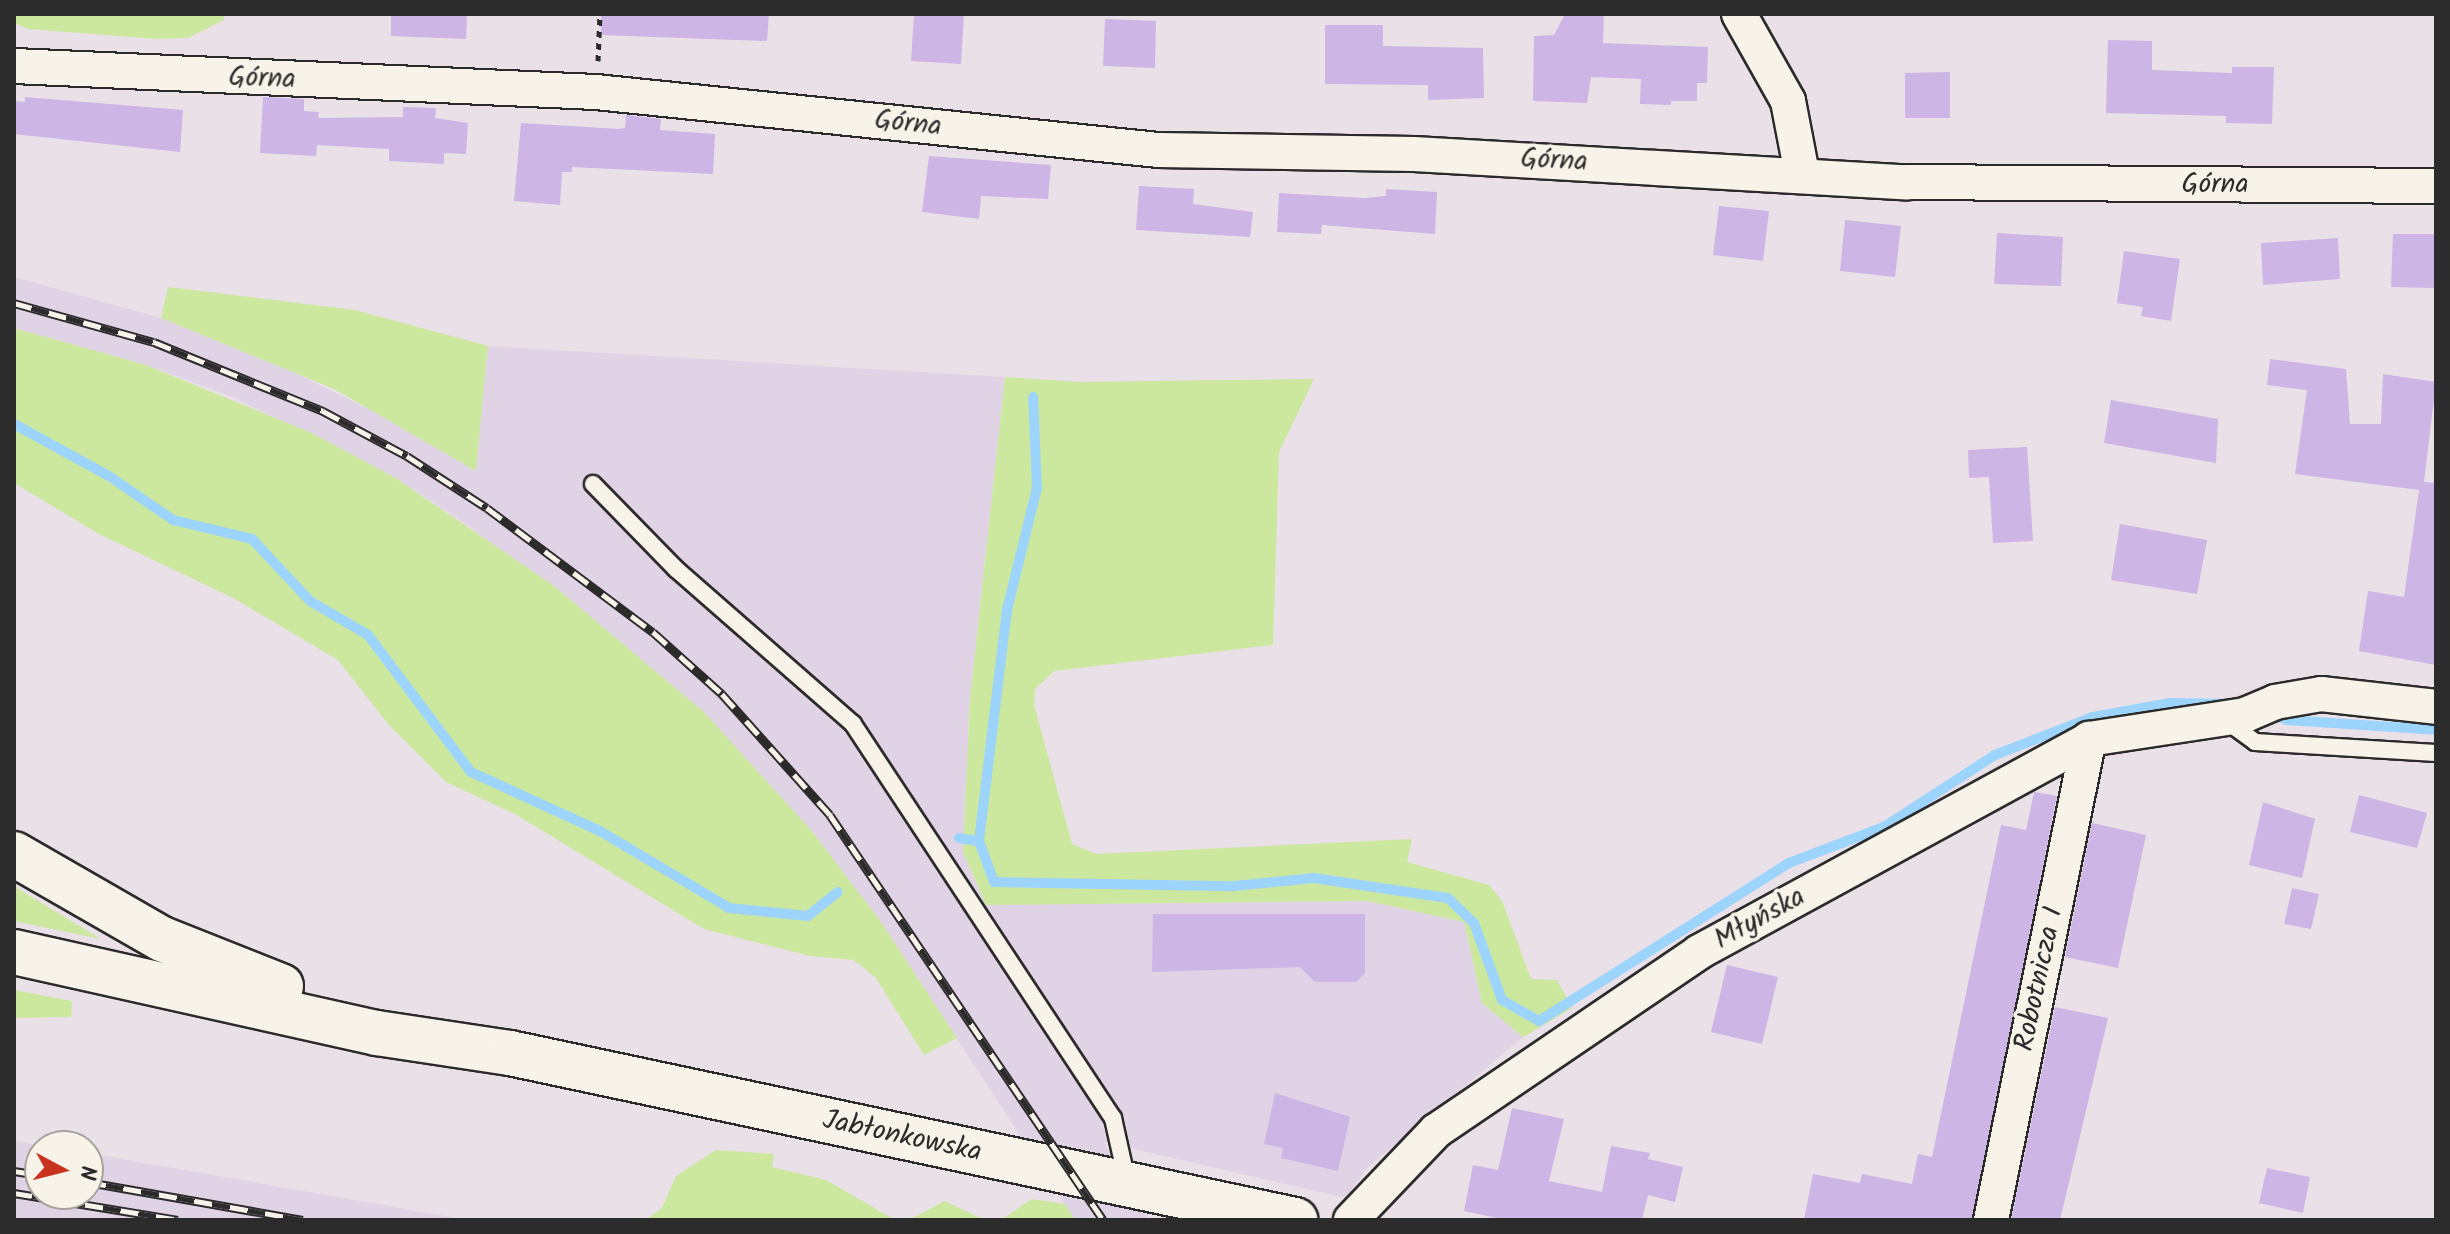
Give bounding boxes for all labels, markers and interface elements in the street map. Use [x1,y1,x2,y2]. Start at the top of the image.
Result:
street label: Górna [228,61,296,97]
street label: Górna [873,104,943,144]
street label: Górna [1520,142,1588,180]
street label: Górna [2181,168,2249,202]
street label: Młyńska [1709,880,1811,958]
street label: Robotnicza I [2008,904,2072,1054]
street label: Jabłonkowska [820,1104,984,1170]
north arrow [24,1130,104,1210]
text: N [68,1164,105,1182]

